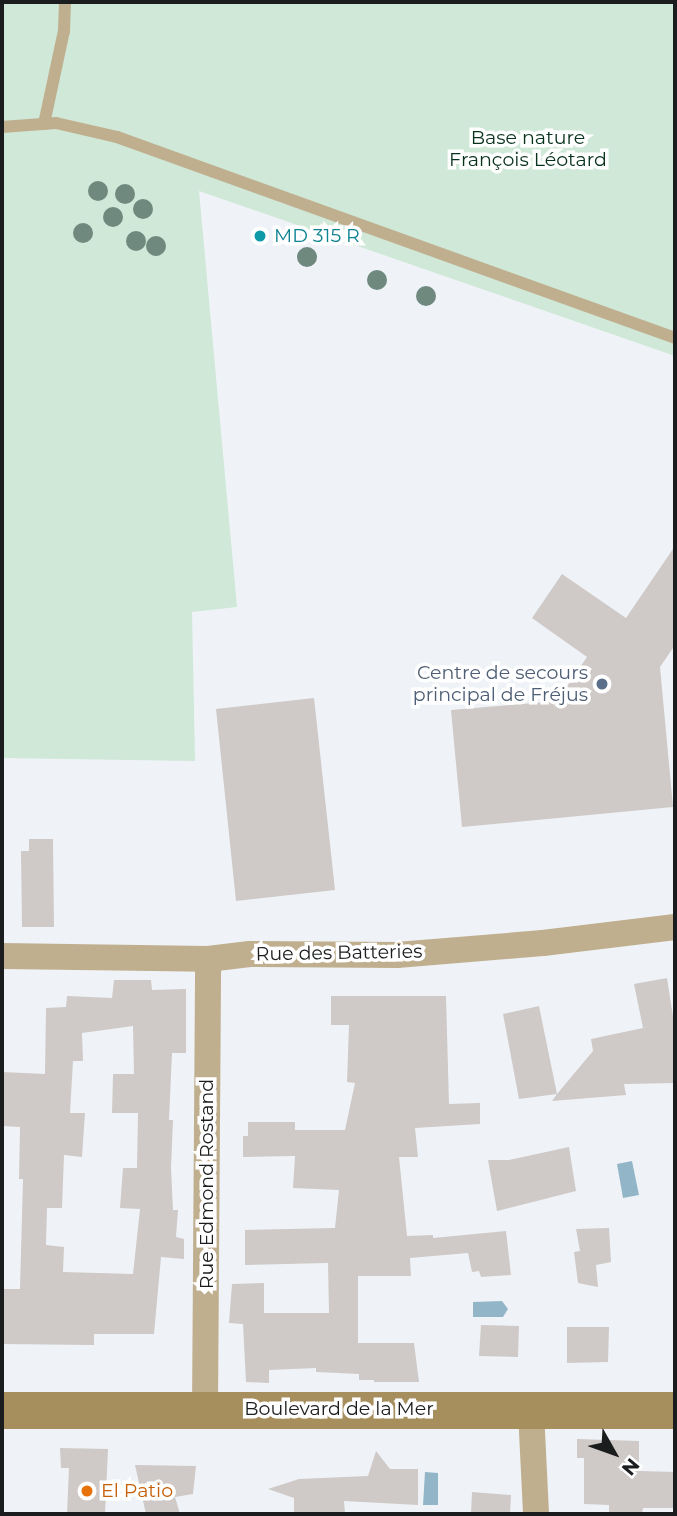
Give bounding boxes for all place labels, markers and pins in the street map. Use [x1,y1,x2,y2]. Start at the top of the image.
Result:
place label: MD 315 R [274,225,360,247]
marker: MD 315 R [252,228,268,244]
place label: Centre de secours principal de Fréjus [413,662,588,706]
marker: Centre de secours principal de Fréjus [594,676,610,692]
place label: El Patio [101,1480,173,1502]
marker: El Patio [79,1483,95,1499]

